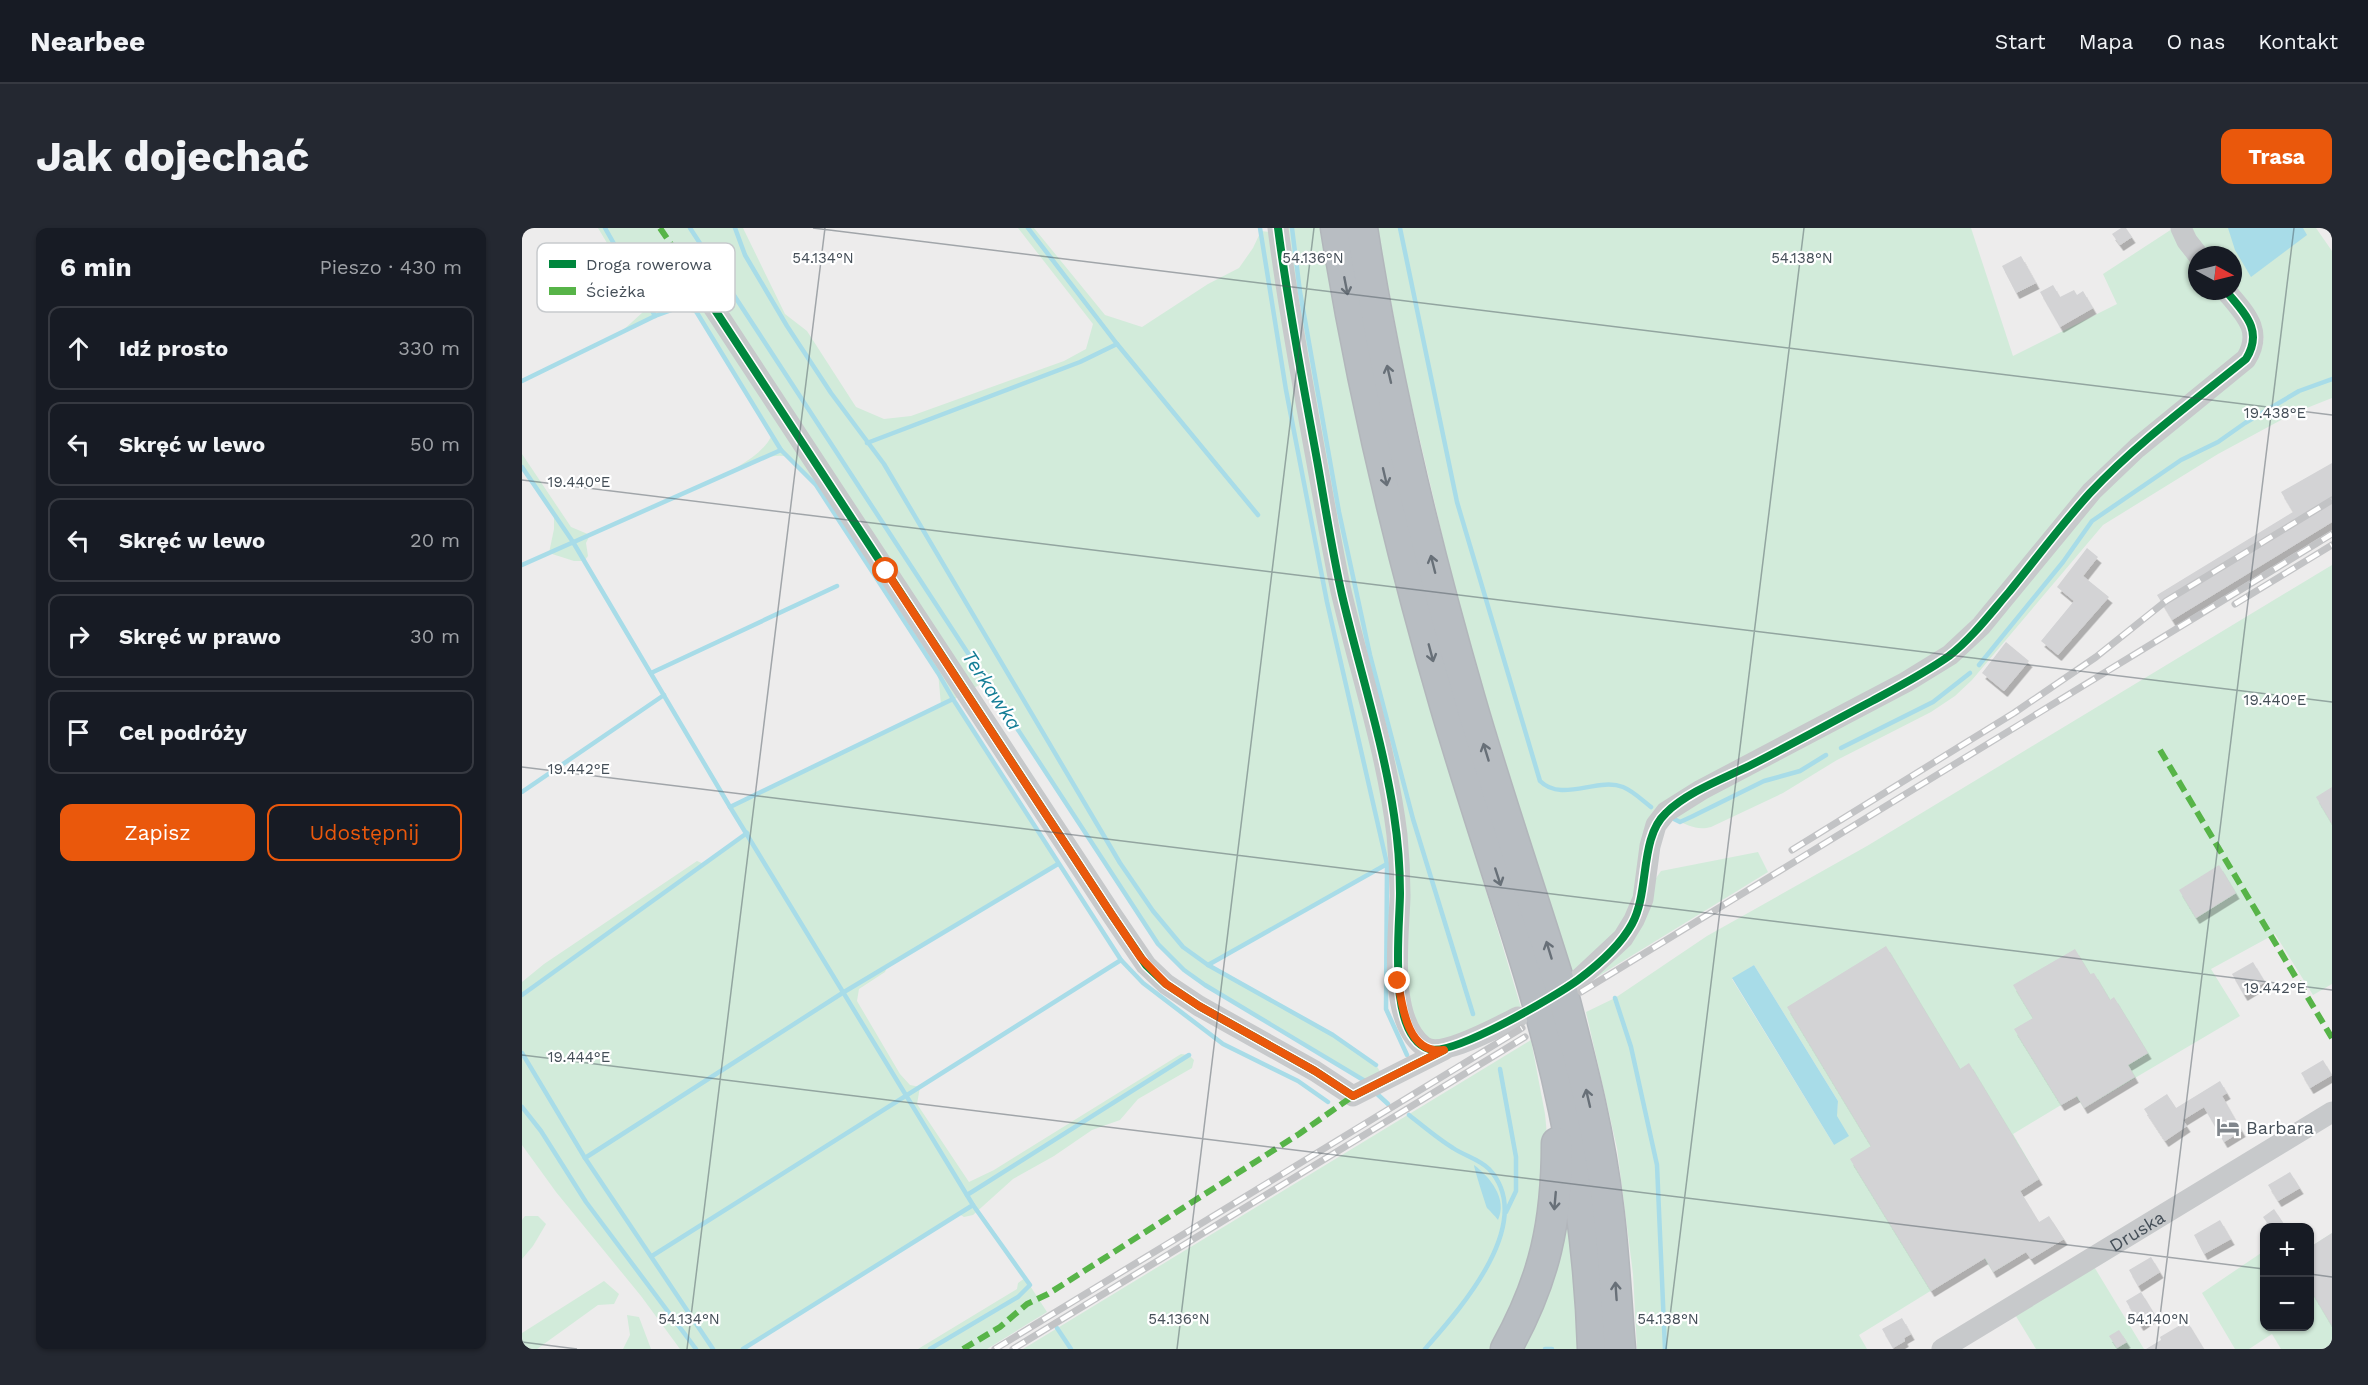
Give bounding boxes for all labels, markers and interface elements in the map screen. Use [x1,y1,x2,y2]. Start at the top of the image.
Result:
text: Nearbee [30,25,145,58]
text: Start [1995,29,2046,54]
text: Mapa [2079,29,2133,54]
text: O nas [2166,29,2225,54]
text: Kontakt [2258,29,2338,54]
button: Trasa [2221,129,2332,184]
text: Jak dojechać [36,132,309,181]
legend [537,243,735,312]
north arrow [2188,246,2242,300]
text: 54.134°N [792,249,854,267]
text: 54.136°N [1282,249,1344,267]
text: 54.138°N [1771,249,1833,267]
text: 6 min [60,252,132,282]
text: Pieszo · 430 m [320,255,462,279]
text: Droga rowerowa [586,255,712,274]
one-way arrow [1341,275,1352,295]
text: Ścieżka [586,282,645,301]
icon: ahead [62,332,95,365]
text: Idź prosto [119,336,228,361]
text: 330 m [398,336,460,360]
one-way arrow [1383,365,1394,384]
text: 19.438°E [2244,404,2306,422]
icon: left [62,428,95,461]
text: Skręć w lewo [119,432,265,457]
text: 50 m [410,432,460,456]
one-way arrow [1380,467,1392,486]
text: 19.440°E [548,473,610,491]
icon: left [62,524,95,557]
text: Skręć w lewo [119,528,265,553]
text: 20 m [410,528,460,552]
one-way arrow [1427,555,1439,574]
route start [872,557,898,583]
icon: right [62,620,95,653]
text: Skręć w prawo [119,624,281,649]
text: 30 m [410,624,460,648]
one-way arrow [1426,643,1437,662]
water label: Terkawka [957,645,1027,735]
text: 19.440°E [2244,691,2306,709]
icon: arrive [62,716,95,749]
text: Cel podróży [119,720,247,745]
one-way arrow [1480,742,1491,761]
text: 19.442°E [548,760,610,778]
button: Zapisz [60,804,255,861]
button: Udostępnij [267,804,462,861]
one-way arrow [1494,867,1505,886]
one-way arrow [1543,941,1554,960]
route end [1384,967,1410,993]
text: 19.442°E [2244,979,2306,997]
text: 19.444°E [548,1048,610,1066]
one-way arrow [1582,1089,1594,1108]
hotel icon: Barbara [2215,1114,2241,1140]
place label: Barbara [2246,1117,2314,1138]
one-way arrow [1549,1191,1560,1210]
street label: Druska [2105,1206,2168,1255]
map controls [2260,1223,2314,1331]
button: + [2260,1223,2314,1277]
button: − [2260,1277,2314,1331]
one-way arrow [1610,1281,1621,1301]
text: 54.134°N [658,1310,720,1328]
text: 54.136°N [1148,1310,1210,1328]
text: 54.138°N [1637,1310,1699,1328]
text: 54.140°N [2127,1310,2189,1328]

